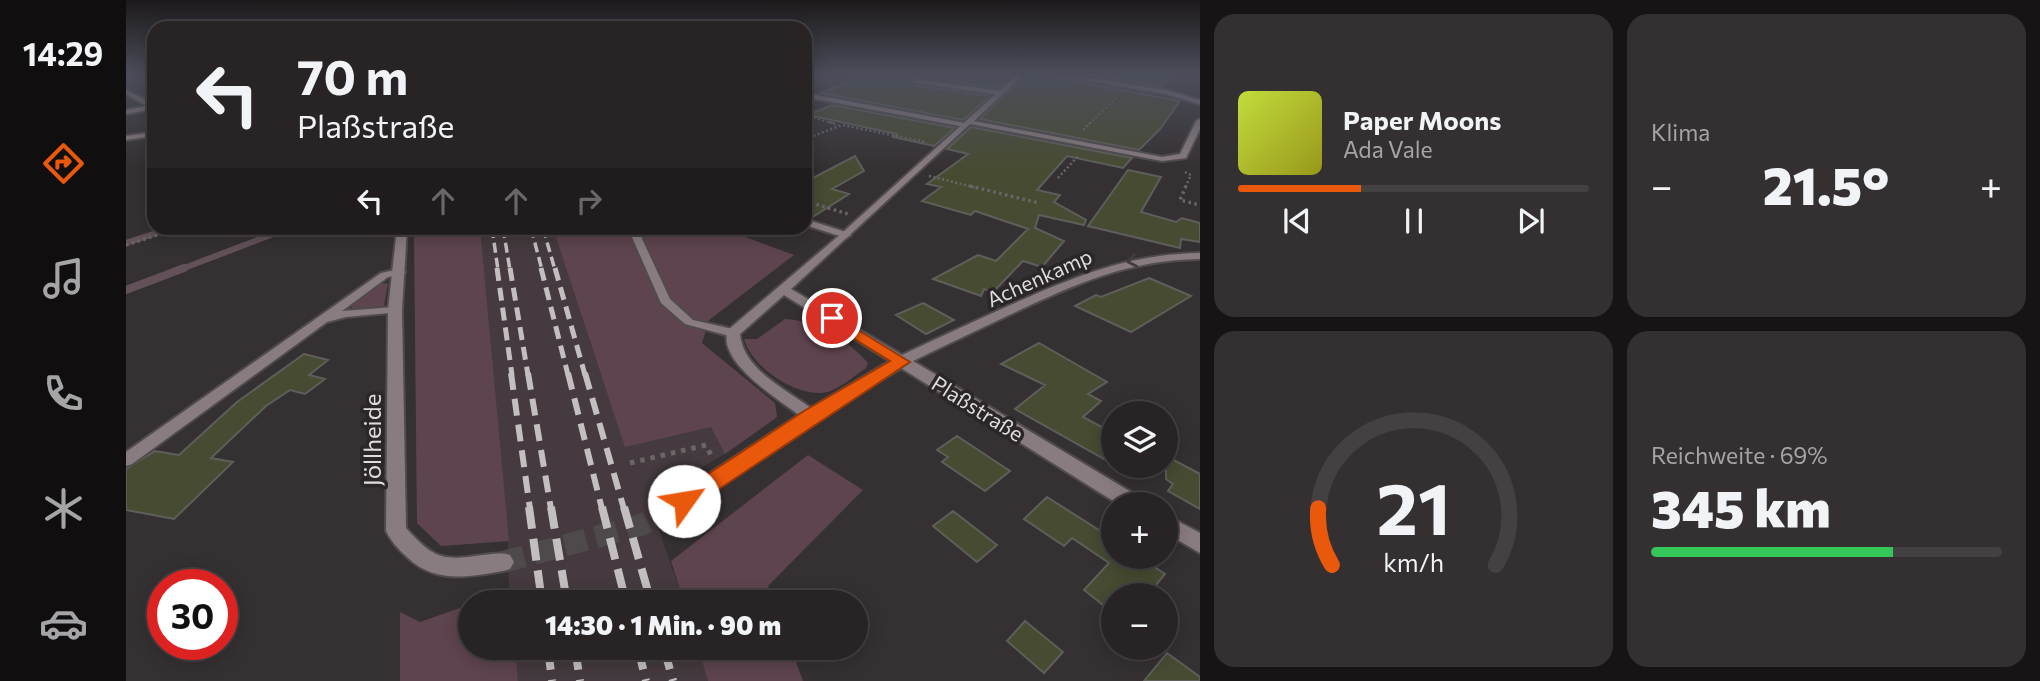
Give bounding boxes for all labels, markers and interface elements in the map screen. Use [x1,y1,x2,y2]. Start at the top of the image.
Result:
text: 14:29 [23,33,103,73]
text: 70 m [297,45,408,105]
icon: left [182,49,273,140]
text: Paper Moons [1343,104,1501,135]
text: Plaßstraße [297,105,454,145]
text: Klima [1651,118,1710,146]
text: Ada Vale [1343,135,1433,163]
icon: directions [39,139,88,188]
text: 21.5° [1763,152,1889,216]
text: − [1651,161,1673,208]
text: + [1980,161,2002,208]
icon: left [351,182,389,220]
icon: ahead [424,182,462,220]
icon: ahead [497,182,535,220]
icon: right [570,182,608,220]
icon: previous [1278,202,1316,240]
icon: pause [1395,202,1433,240]
icon: next [1512,202,1550,240]
street label: Achenkamp [982,243,1096,311]
one-way arrow [1126,253,1138,268]
icon: music [39,254,88,303]
pin [802,288,862,348]
icon: arrive [813,299,851,337]
icon: phone [39,369,88,418]
street label: Plaßstraße [928,370,1028,446]
street label: Jöllheide [357,394,386,486]
map controls [1101,401,1178,660]
button: layers [1101,401,1178,478]
text: Reichweite · 69% [1651,441,1828,469]
text: 21 [1376,461,1451,550]
position arrow [647,464,721,538]
text: 345 km [1651,475,1831,539]
icon: climate [39,484,88,533]
button: + [1101,492,1178,569]
text: km/h [1383,547,1444,577]
speed limit sign: 30 [147,569,238,660]
button: − [1101,583,1178,660]
icon: car [39,599,88,648]
text: 14:30 · 1 Min. · 90 m [545,609,781,640]

